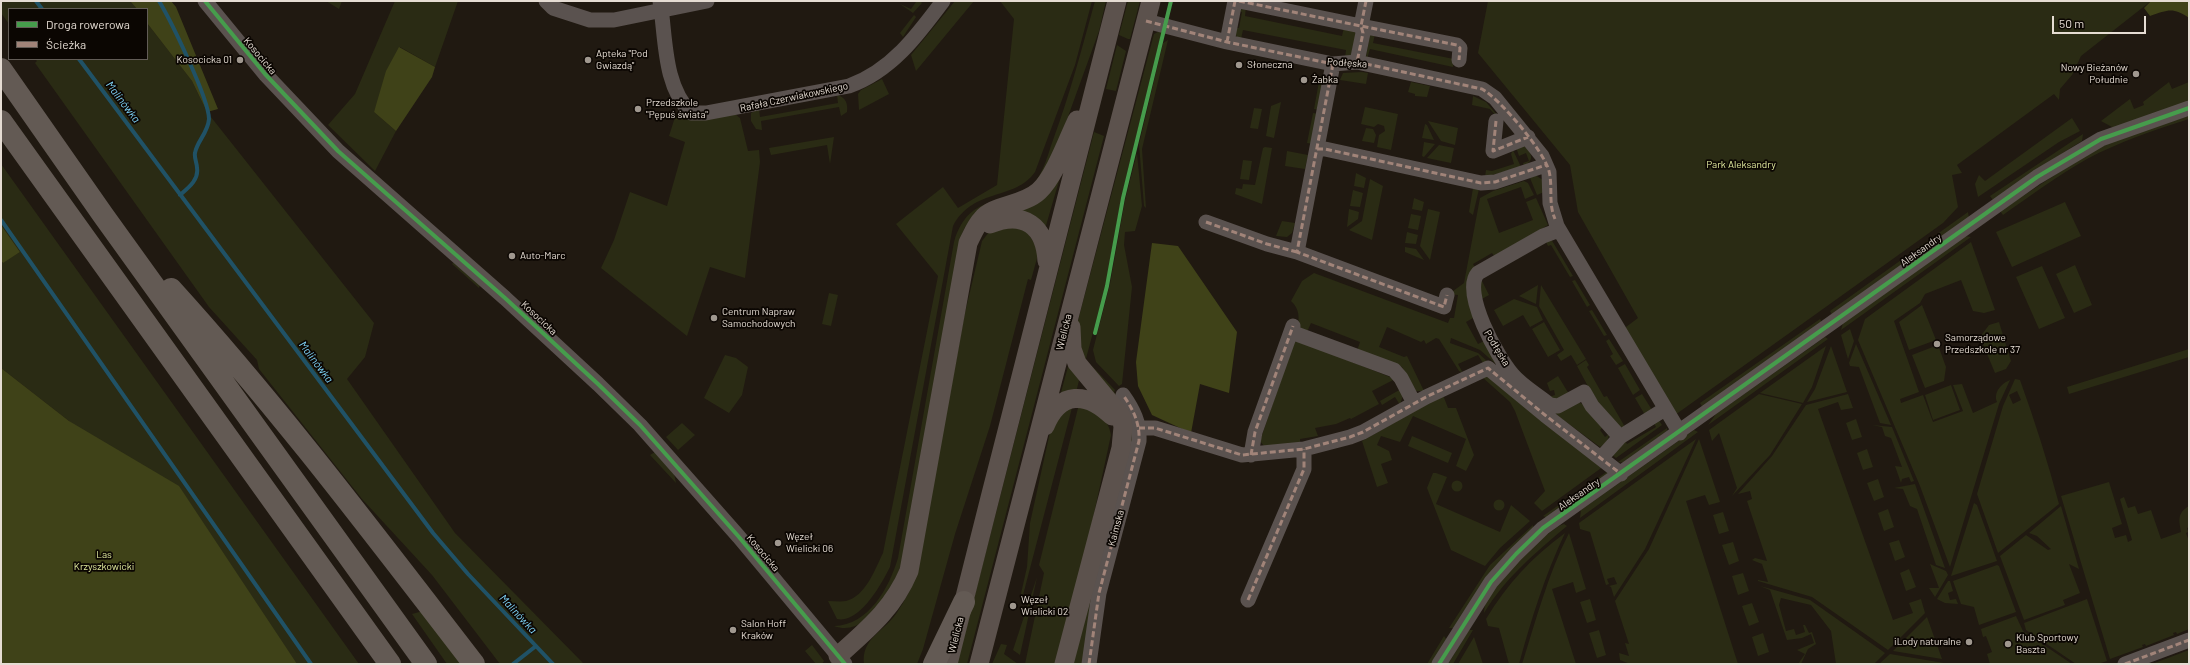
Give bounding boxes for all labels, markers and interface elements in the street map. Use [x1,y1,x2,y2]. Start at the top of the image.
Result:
legend [8,8,148,60]
scale bar [2054,8,2148,34]
text: 50 m [2059,16,2084,30]
text: Droga rowerowa [46,17,130,31]
street label: Kosocicka [241,35,279,77]
text: Ścieżka [46,37,86,51]
place label: Apteka "Pod Gwiazdą" [596,48,648,72]
place label: Kosocicka 01 [176,54,232,66]
marker: Kosocicka 01 [235,55,245,65]
marker: Apteka "Pod Gwiazdą" [583,55,593,65]
street label: Podłęska [1327,56,1367,70]
place label: Słoneczna [1247,59,1293,71]
marker: Słoneczna [1234,60,1244,70]
place label: Nowy Bieżanów Południe [2061,62,2128,86]
marker: Nowy Bieżanów Południe [2131,69,2141,79]
place label: Żabka [1312,74,1338,86]
marker: Żabka [1299,75,1309,85]
water label: Malinówka [103,79,143,125]
street label: Rafała Czerwiakowskiego [739,80,849,114]
place label: Przedszkole "Pępuś świata" [646,97,708,120]
marker: Przedszkole "Pępuś świata" [633,104,643,114]
park label: Park Aleksandry [1706,159,1776,171]
street label: Aleksandry [1898,231,1944,269]
place label: Auto-Marc [520,250,565,262]
marker: Auto-Marc [507,251,517,261]
street label: Kosocicka [519,298,559,338]
place label: Centrum Napraw Samochodowych [722,306,795,330]
marker: Centrum Napraw Samochodowych [709,313,719,323]
street label: Wielicka [1054,313,1074,351]
street label: Podłęska [1482,328,1512,368]
place label: Samorządowe Przedszkole nr 37 [1945,332,2020,356]
water label: Malinówka [296,339,336,385]
marker: Samorządowe Przedszkole nr 37 [1932,339,1942,349]
street label: Aleksandry [1556,475,1602,513]
street label: Kaimska [1105,509,1127,547]
place label: Węzeł Wielicki 06 [786,531,833,554]
street label: Kosocicka [744,532,782,574]
marker: Węzeł Wielicki 06 [773,538,783,548]
park label: Las Krzyszkowicki [74,549,134,572]
water label: Malinówka [497,592,539,636]
place label: Węzeł Wielicki 02 [1021,594,1068,618]
marker: Węzeł Wielicki 02 [1008,601,1018,611]
street label: Wielicka [946,616,966,654]
place label: Salon Hoff Kraków [741,618,786,642]
marker: Salon Hoff Kraków [728,625,738,635]
place label: Klub Sportowy Baszta [2016,632,2078,656]
place label: iLody naturalne [1894,636,1961,648]
marker: iLody naturalne [1964,637,1974,647]
marker: Klub Sportowy Baszta [2003,639,2013,649]

